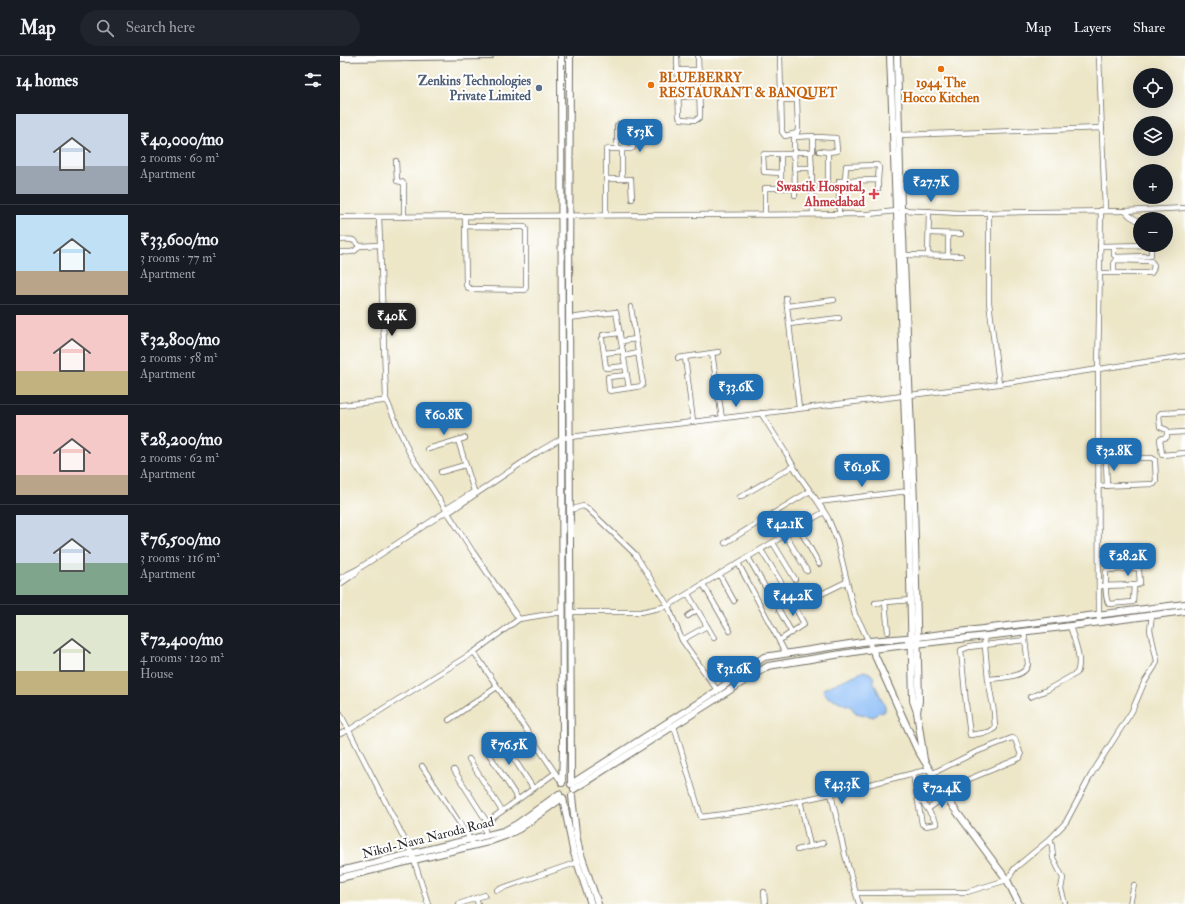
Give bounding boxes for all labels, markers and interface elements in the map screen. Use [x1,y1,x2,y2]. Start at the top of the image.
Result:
search box [80,10,360,46]
text: Map [20,16,56,40]
icon: search [94,17,116,39]
text: Search here [126,18,195,37]
text: Map [1025,19,1051,36]
text: Layers [1073,19,1111,36]
text: Share [1133,19,1165,36]
marker: 1944 The Hocco Kitchen [936,64,946,74]
map controls [1133,68,1173,252]
button: locate [1133,68,1173,108]
icon: filters [302,69,324,91]
text: 14 homes [16,70,78,91]
place label: BLUEBERRY RESTAURANT & BANQUET [659,70,838,101]
place label: Zenkins Technologies Private Limited [418,73,532,104]
place label: 1944 The Hocco Kitchen [903,75,980,106]
marker: BLUEBERRY RESTAURANT & BANQUET [646,80,656,90]
marker: Zenkins Technologies Private Limited [534,83,544,93]
button: layers [1133,116,1173,156]
pin: ₹53K [616,119,664,153]
text: ₹53K [626,124,654,140]
text: ₹40,000/mo [140,129,224,150]
icon: home [48,130,96,178]
text: 2 rooms · 60 m² [140,150,219,166]
button: + [1133,164,1173,204]
text: Apartment [140,166,196,182]
pin: ₹27.7K [898,169,964,203]
text: ₹27.7K [913,174,949,190]
place label: Swastik Hospital, Ahmedabad [776,179,866,210]
marker: Swastik Hospital, Ahmedabad [868,188,880,200]
button: − [1133,212,1173,252]
text: ₹33,600/mo [140,229,219,250]
icon: home [48,231,96,279]
text: 3 rooms · 77 m² [140,250,216,266]
text: Apartment [140,266,196,282]
pin: ₹40K [368,303,416,337]
text: ₹40K [377,308,407,324]
text: ₹32,800/mo [140,329,220,350]
icon: home [48,331,96,379]
text: 2 rooms · 58 m² [140,350,218,366]
text: Apartment [140,366,196,382]
pin: ₹33.6K [703,374,769,408]
text: ₹33.6K [718,379,754,395]
pin: ₹60.8K [411,402,477,436]
text: ₹60.8K [425,407,463,423]
text: ₹28,200/mo [140,429,222,450]
icon: home [48,431,96,479]
pin: ₹32.8K [1081,438,1147,472]
text: ₹32.8K [1096,443,1132,459]
text: 2 rooms · 62 m² [140,450,219,466]
pin: ₹61.9K [829,454,895,488]
text: ₹61.9K [844,459,880,475]
text: Apartment [140,466,196,482]
pin: ₹42.1K [752,511,818,545]
text: ₹42.1K [766,516,804,532]
text: ₹76,500/mo [140,529,220,550]
icon: home [48,531,96,579]
pin: ₹28.2K [1095,543,1161,577]
text: ₹28.2K [1109,548,1147,564]
text: 3 rooms · 116 m² [140,550,220,566]
text: Apartment [140,566,196,582]
pin: ₹44.2K [760,583,826,617]
text: ₹44.2K [773,588,813,604]
text: ₹72,400/mo [140,629,223,650]
icon: home [48,631,96,679]
text: 4 rooms · 120 m² [140,650,224,666]
pin: ₹31.6K [701,656,767,690]
text: ₹31.6K [716,661,752,677]
text: House [140,666,173,682]
pin: ₹76.5K [476,732,542,766]
text: ₹76.5K [490,737,528,753]
pin: ₹43.3K [809,771,875,805]
pin: ₹72.4K [909,775,975,809]
text: ₹43.3K [824,776,860,792]
text: ₹72.4K [923,780,961,796]
street label: Nikol-Nava Naroda Road [360,814,496,862]

